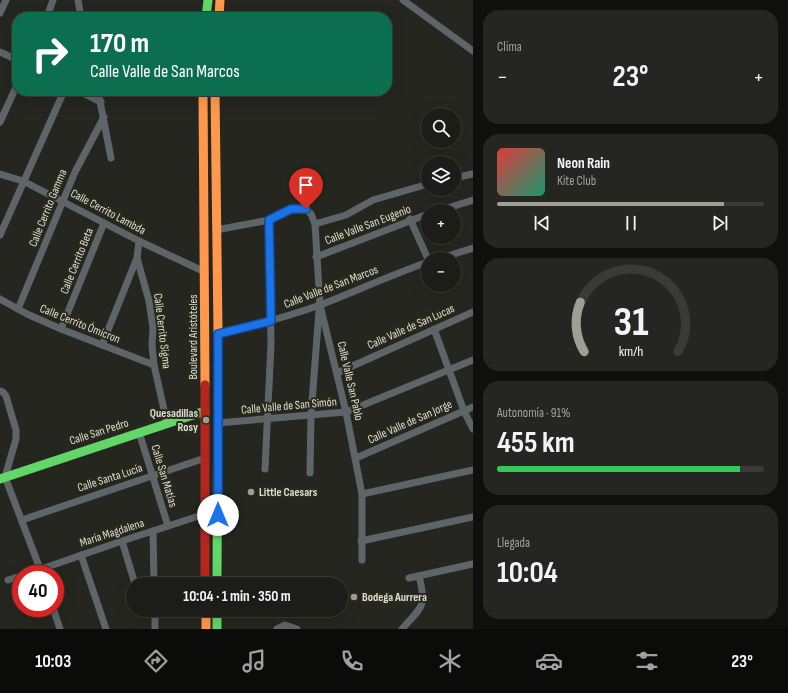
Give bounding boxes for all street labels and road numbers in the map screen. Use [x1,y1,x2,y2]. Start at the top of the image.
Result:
street label: Calle Cerrito Gamma [26,167,70,249]
street label: Calle Cerrito Lambda [68,186,148,238]
street label: Calle Valle San Eugenio [323,202,413,248]
street label: Calle Cerrito Beta [57,225,97,296]
street label: Calle Valle de San Marcos [282,262,380,312]
street label: Calle Cerrito Sigma [150,292,174,370]
street label: Boulevard Aristóteles [186,294,201,380]
street label: Calle Cerrito Ómicron [38,301,122,347]
street label: Calle Valle de San Lucas [365,301,457,353]
street label: Calle Valle San Pablo [334,340,366,422]
street label: Calle Valle de San Simón [241,394,337,418]
street label: Calle Valle de San Jorge [365,397,455,447]
street label: Calle San Pedro [68,415,131,449]
street label: Calle San Matías [147,443,181,509]
street label: Calle Santa Lucía [76,460,145,496]
street label: María Magdalena [78,515,146,550]

